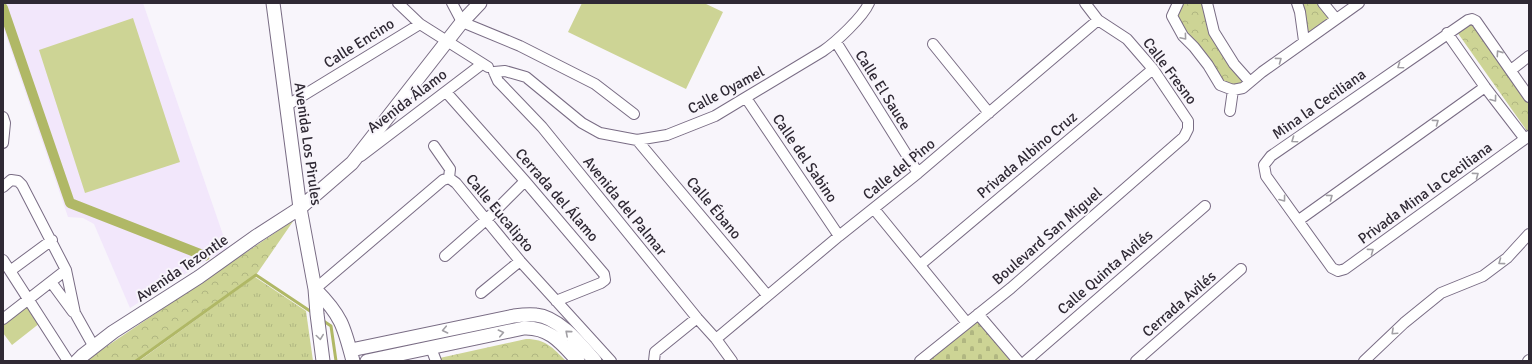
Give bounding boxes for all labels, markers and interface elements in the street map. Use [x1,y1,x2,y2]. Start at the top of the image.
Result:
street label: Calle Encino [320,14,398,72]
one-way arrow [1180,32,1187,39]
street label: Calle Fresno [1139,34,1201,108]
street label: Calle El Sauce [851,47,915,133]
one-way arrow [1496,51,1503,58]
one-way arrow [1275,57,1282,64]
one-way arrow [1397,61,1404,69]
street label: Calle Oyamel [685,62,767,118]
street label: Avenida Álamo [363,64,450,137]
street label: Mina la Ceciliana [1269,65,1369,143]
street label: Avenida Los Pirules [290,81,326,207]
one-way arrow [1490,95,1497,102]
street label: Privada Albino Cruz [973,108,1081,202]
street label: Calle del Sabino [769,110,841,206]
one-way arrow [1432,119,1439,127]
street label: Calle del Pino [859,134,939,204]
one-way arrow [1291,136,1298,143]
street label: Privada Mina la Ceciliana [1354,138,1496,248]
street label: Cerrada del Álamo [512,144,603,245]
street label: Avenida del Palmar [579,153,671,260]
street label: Calle Eucalipto [462,170,538,256]
one-way arrow [1471,172,1478,179]
street label: Calle Ébano [683,173,746,243]
street label: Boulevard San Miguel [989,184,1105,288]
one-way arrow [1278,194,1285,201]
one-way arrow [1326,195,1333,202]
street label: Calle Quinta Avilés [1054,226,1157,318]
street label: Avenida Tezontle [132,231,232,305]
one-way arrow [1366,249,1373,256]
one-way arrow [1499,257,1506,264]
street label: Cerrada Avilés [1138,267,1220,341]
one-way arrow [442,326,448,334]
one-way arrow [1391,328,1399,335]
one-way arrow [498,329,504,337]
one-way arrow [566,330,573,337]
one-way arrow [315,334,324,340]

